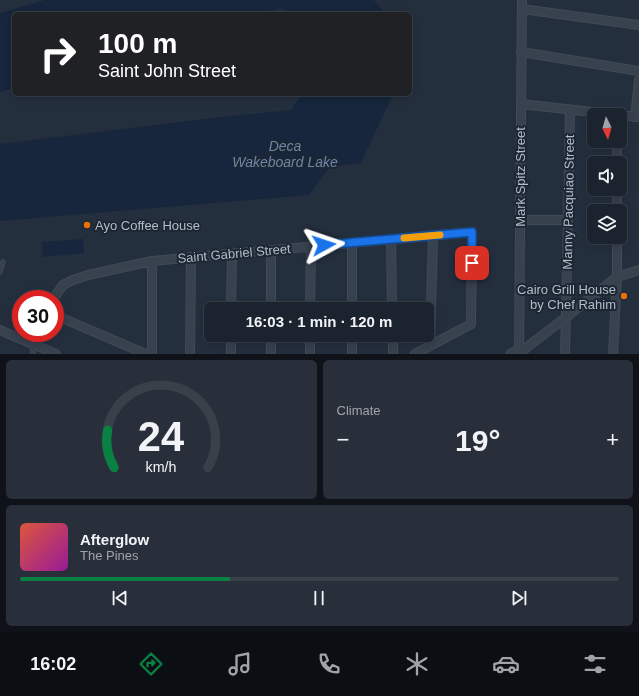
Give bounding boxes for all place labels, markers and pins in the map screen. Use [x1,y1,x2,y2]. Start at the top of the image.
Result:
place label: Ayo Coffee House [95,218,200,233]
marker: Ayo Coffee House [82,220,92,230]
pin [455,246,489,280]
place label: Cairo Grill House by Chef Rahim [517,282,616,312]
marker: Cairo Grill House by Chef Rahim [619,291,629,301]

